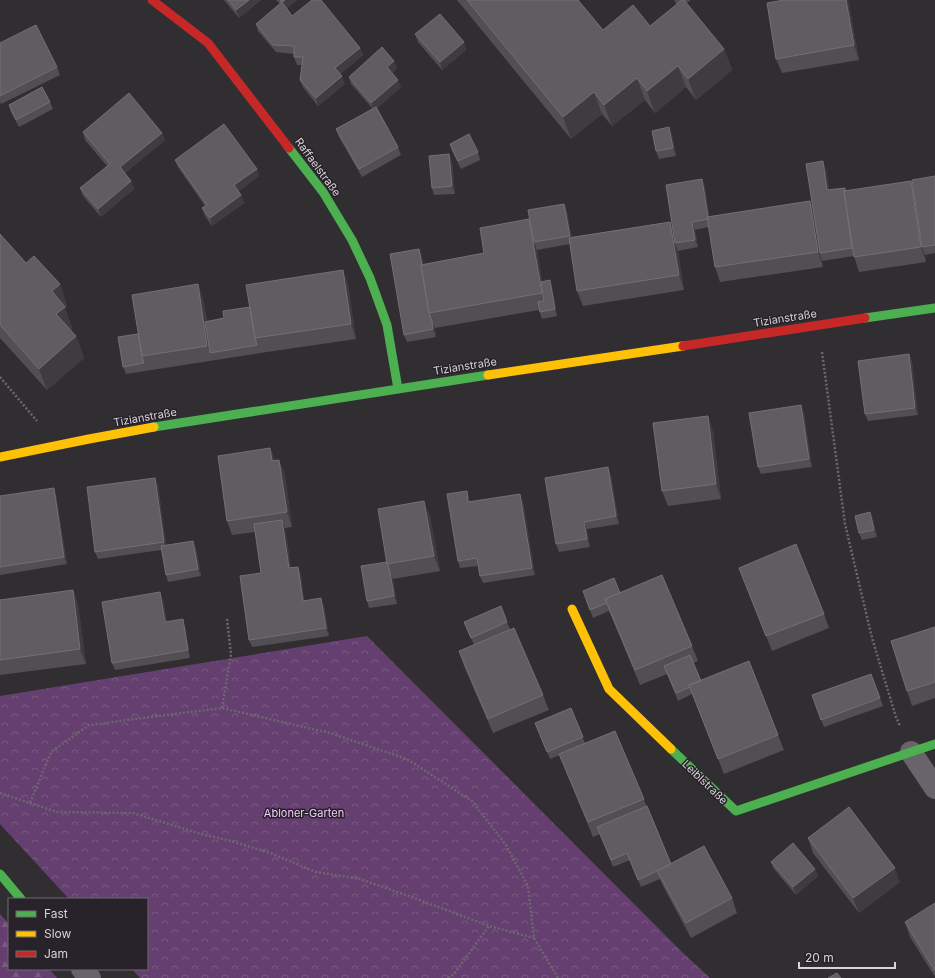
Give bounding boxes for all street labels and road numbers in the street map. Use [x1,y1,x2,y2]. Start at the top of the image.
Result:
street label: Raffaelstraße [292,135,344,199]
street label: Tizianstraße [752,306,818,330]
street label: Tizianstraße [432,354,498,378]
street label: Tizianstraße [112,405,178,429]
street label: Leiblstraße [679,757,731,807]

